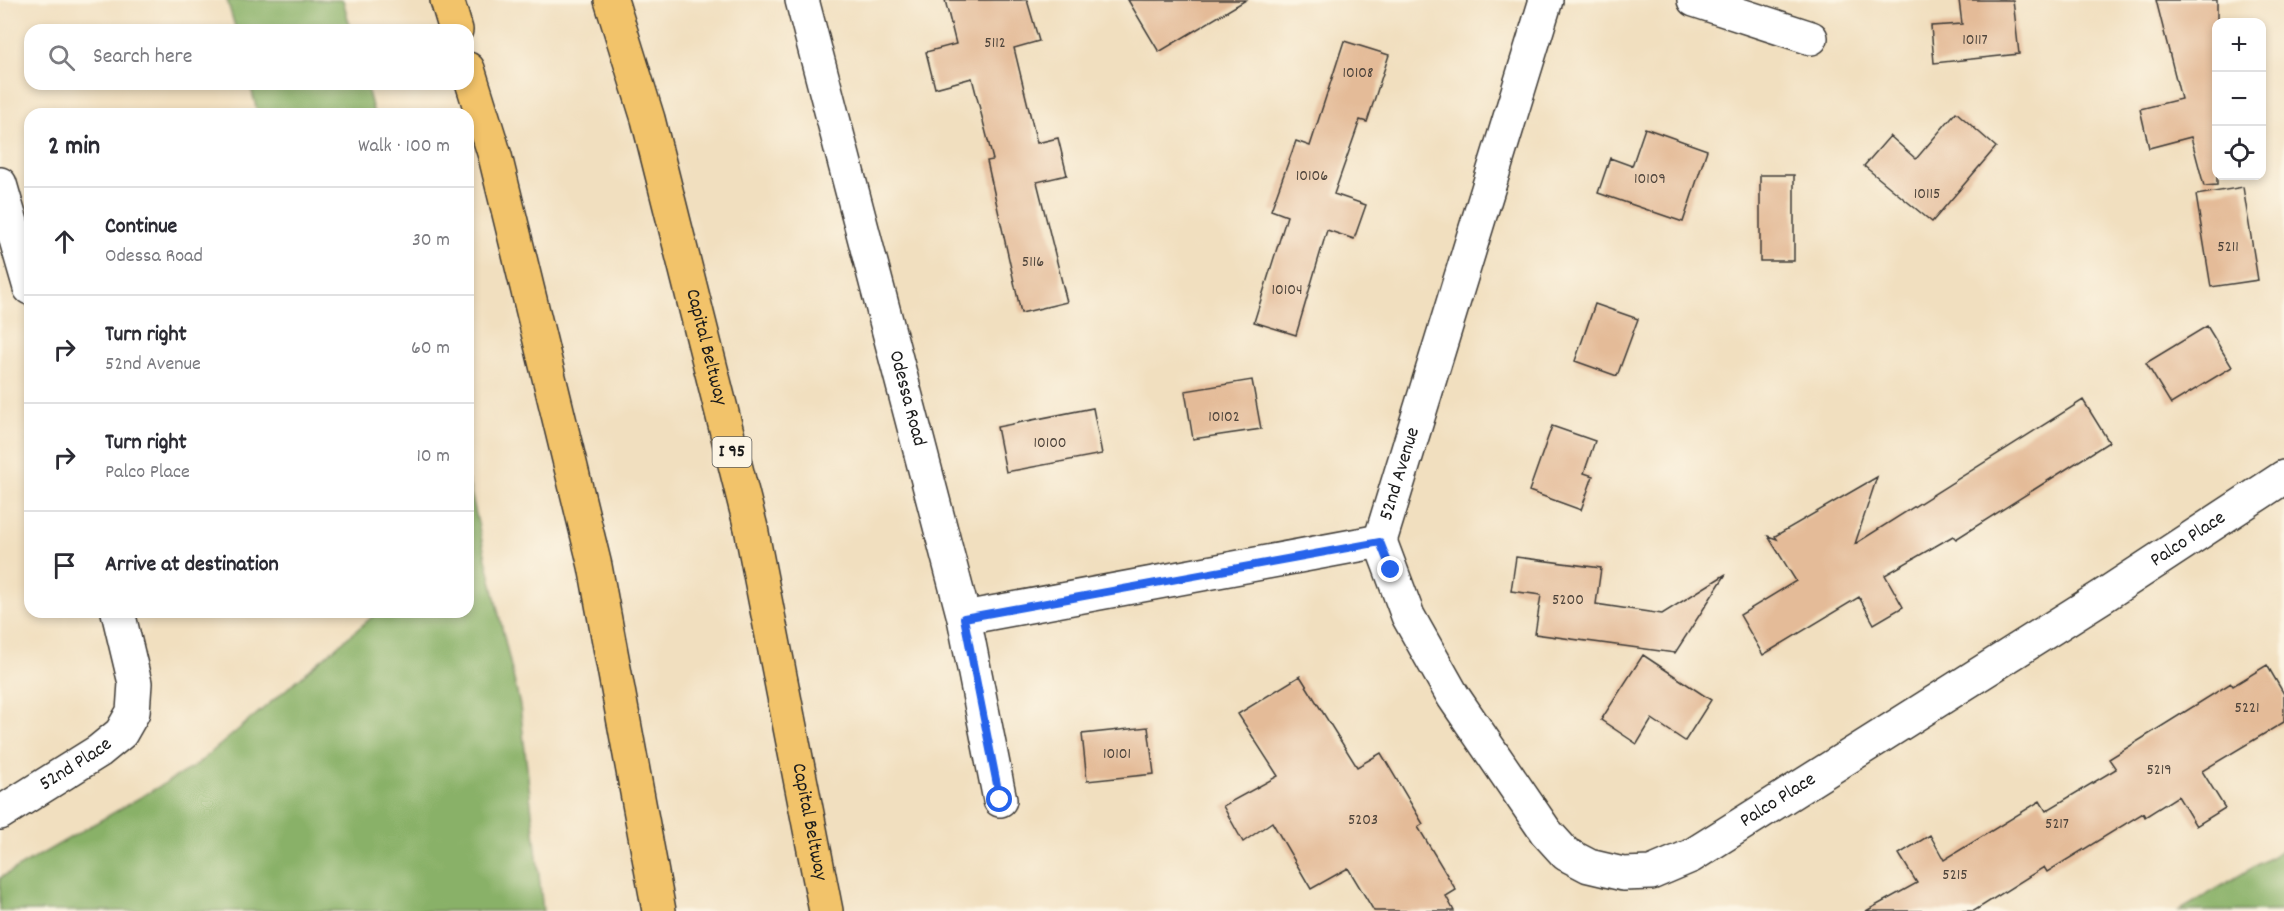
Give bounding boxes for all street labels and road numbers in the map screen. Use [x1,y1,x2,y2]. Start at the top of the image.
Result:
street label: Capital Beltway [677,286,734,409]
street label: Odessa Road [881,348,932,449]
street label: 52nd Avenue [1373,424,1428,524]
road number: I 95 [712,437,752,467]
street label: Palco Place [2145,505,2232,575]
street label: 52nd Place [34,731,119,799]
street label: Capital Beltway [783,761,834,884]
street label: Palco Place [1735,766,1822,835]

